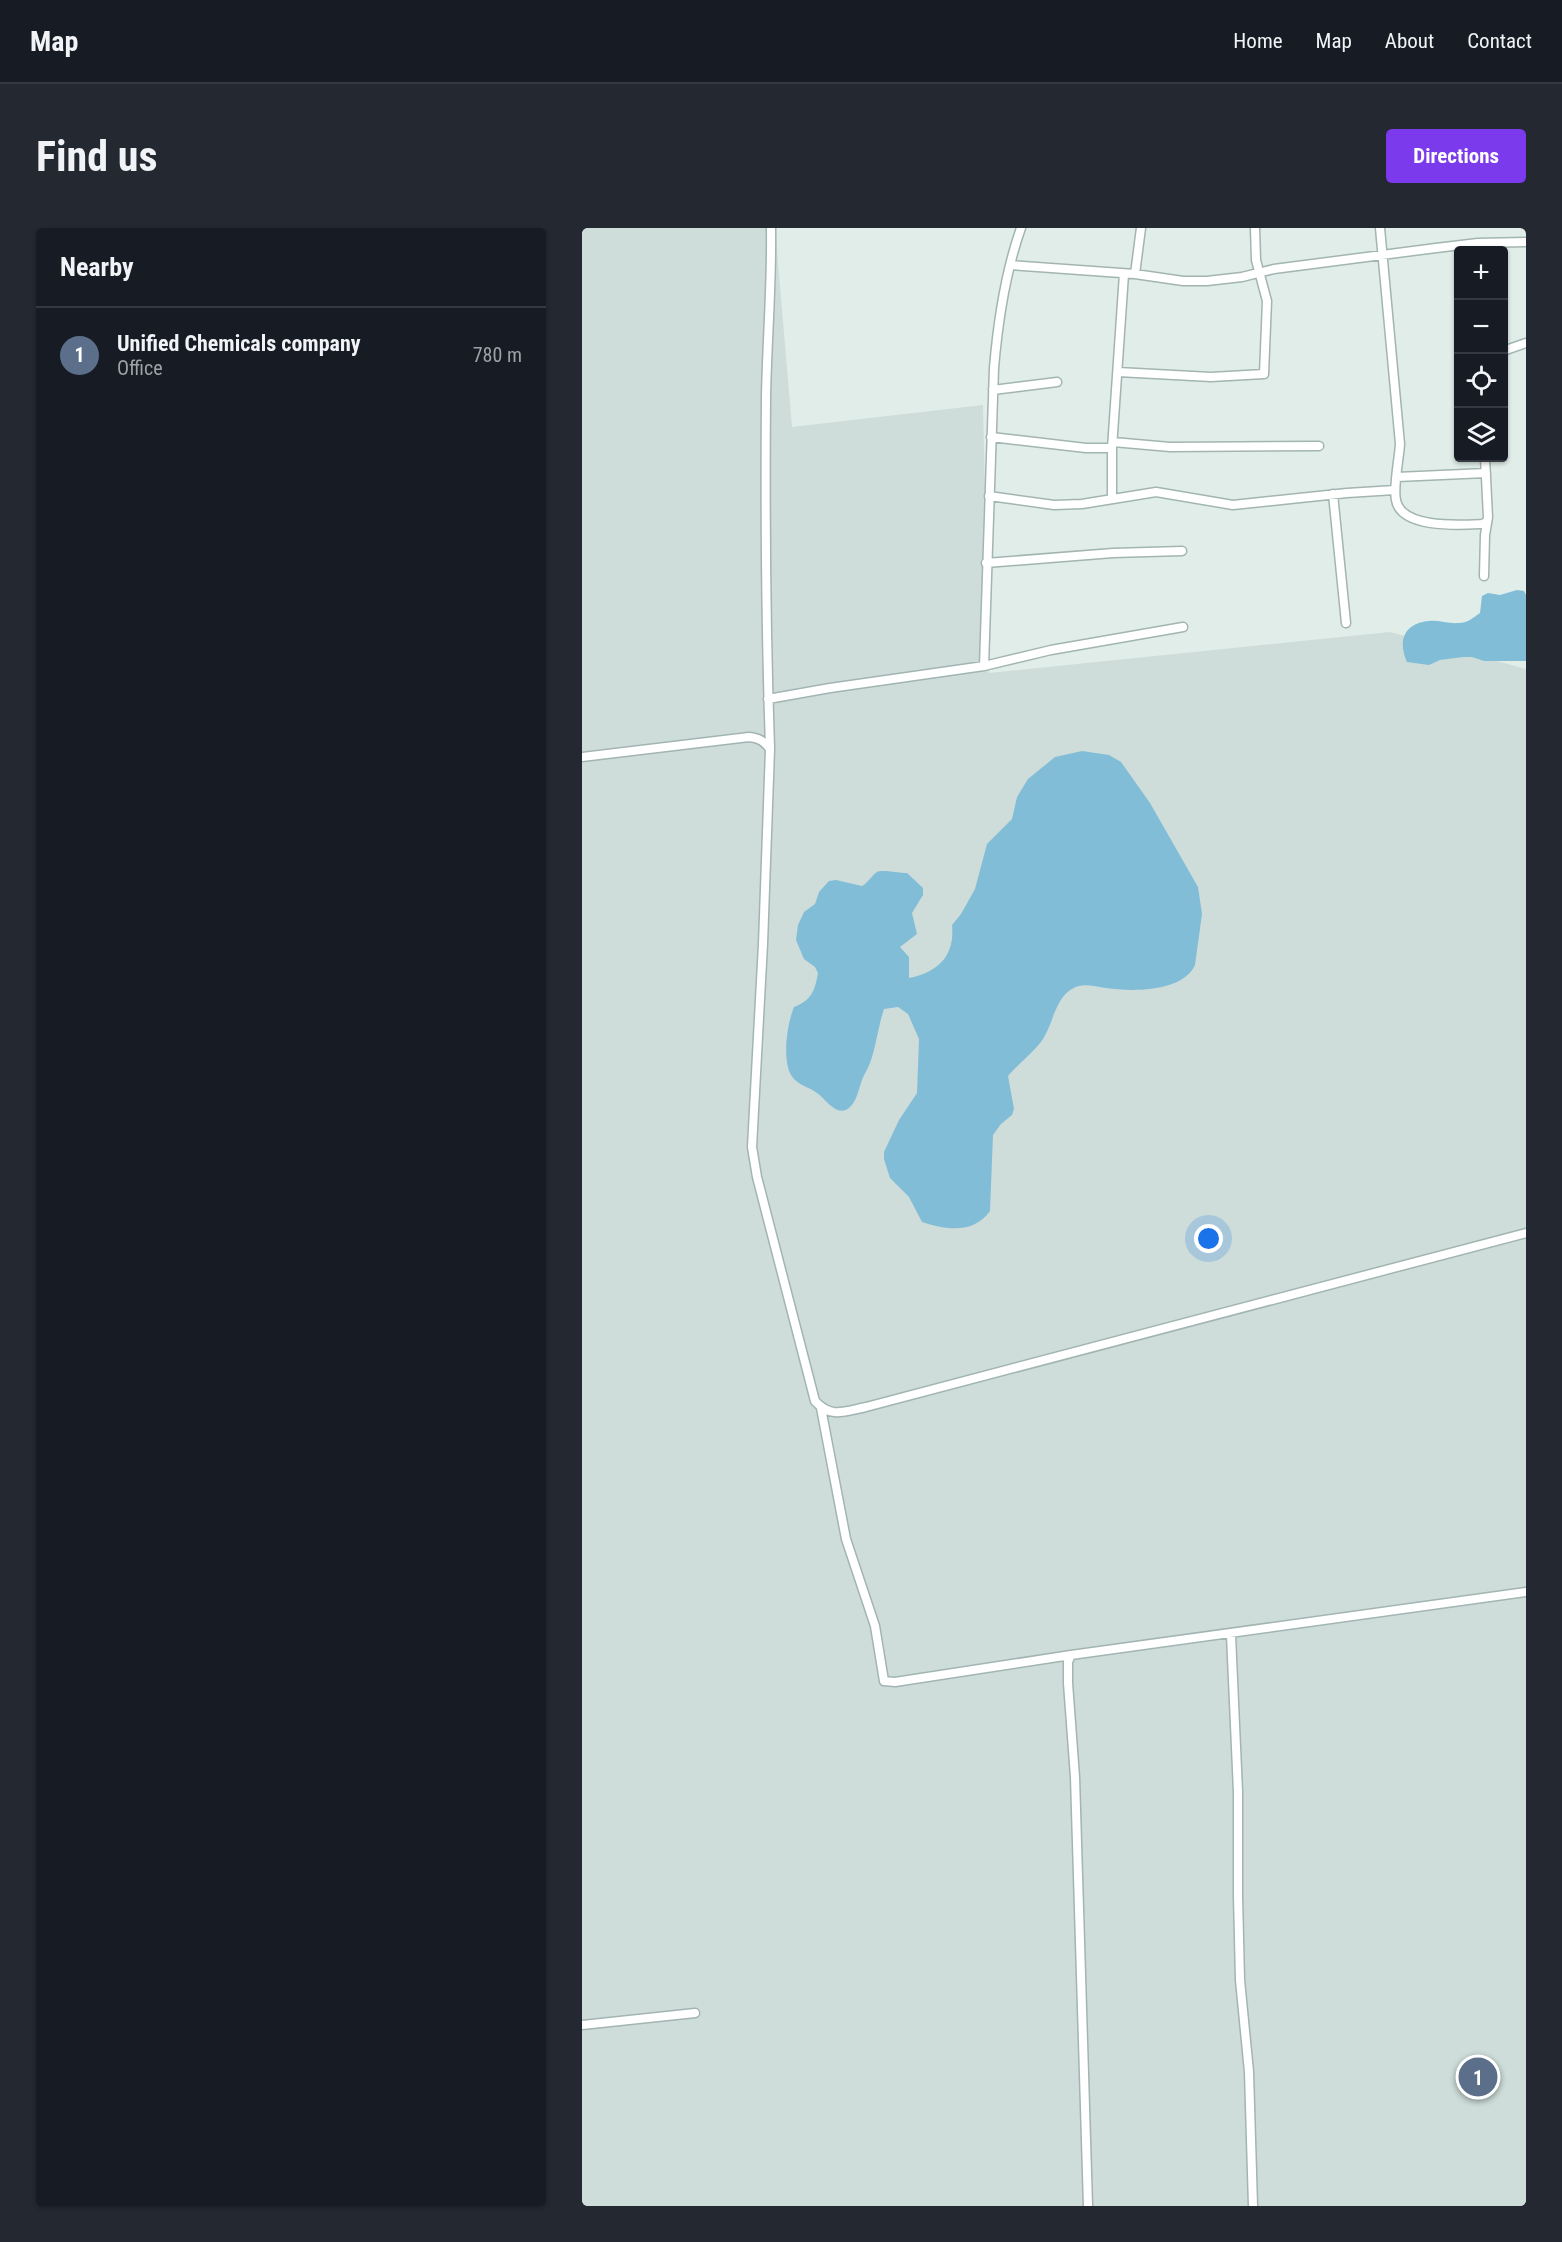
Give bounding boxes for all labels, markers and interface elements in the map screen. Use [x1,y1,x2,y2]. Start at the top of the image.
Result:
text: Map [30,25,78,58]
text: Home [1233,29,1283,53]
text: Map [1316,29,1352,53]
text: About [1385,29,1434,53]
text: Contact [1467,29,1532,53]
button: Directions [1386,129,1526,183]
text: Find us [36,132,157,181]
map controls [1454,246,1508,462]
button: + [1454,246,1508,300]
text: Nearby [60,252,134,282]
button: − [1454,300,1508,354]
text: Unified Chemicals company [117,331,361,356]
text: 1 [74,343,85,367]
text: 780 m [473,343,522,367]
button: locate [1454,354,1508,408]
text: Office [117,356,163,380]
button: layers [1454,408,1508,462]
your location [1194,1224,1223,1253]
pin: 1 [1458,2054,1498,2100]

